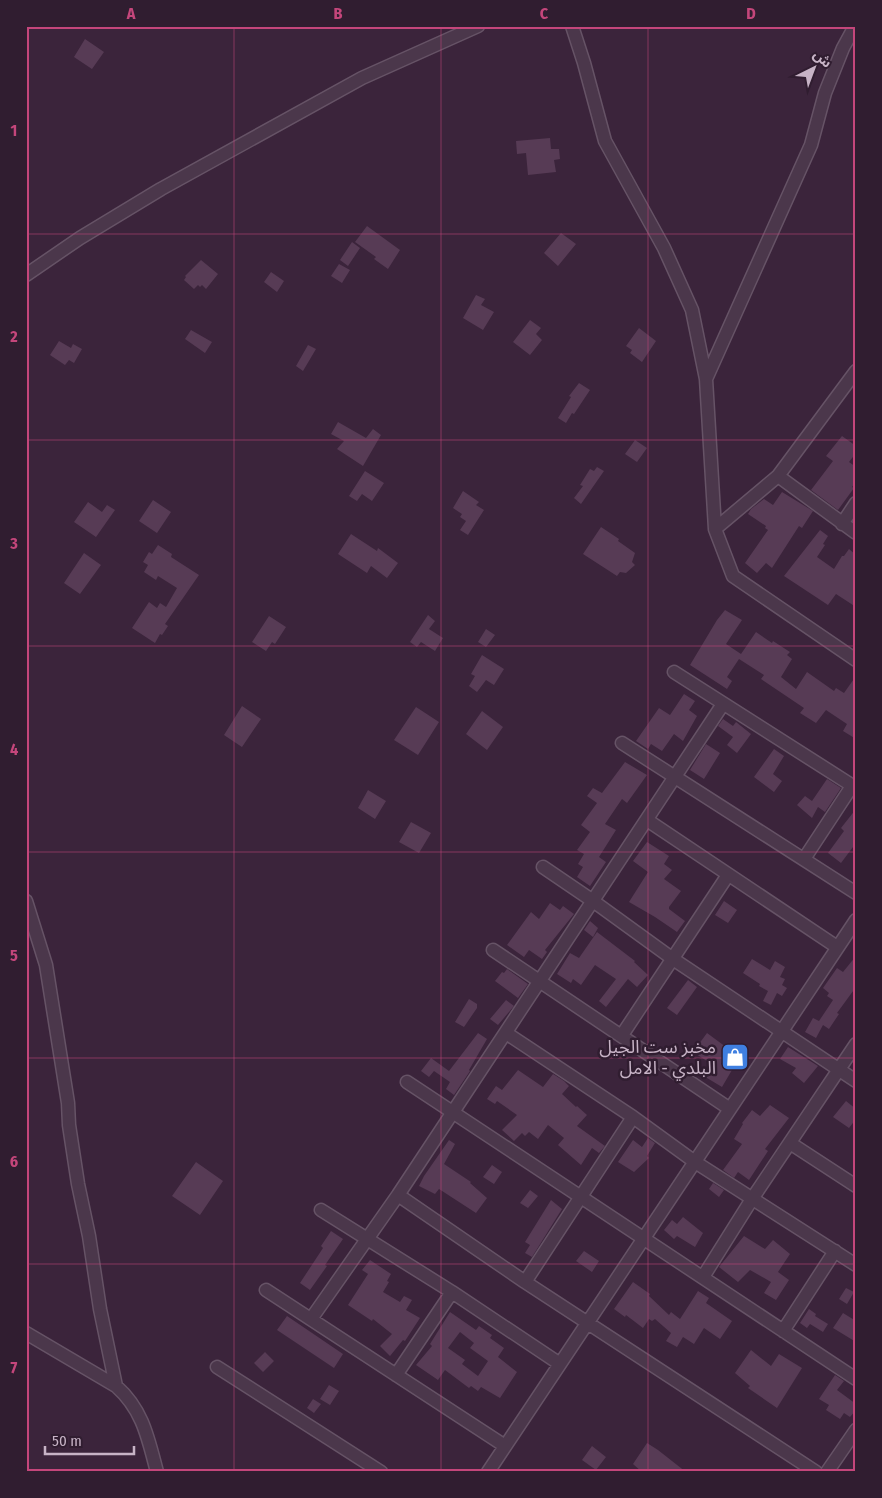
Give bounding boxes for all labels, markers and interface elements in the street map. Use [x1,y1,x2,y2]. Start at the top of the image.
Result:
text: A [126,4,136,23]
text: B [334,4,343,23]
text: C [540,4,549,23]
text: D [746,4,756,23]
north arrow [790,42,840,92]
text: ش [810,46,835,71]
text: 1 [11,121,17,140]
text: 2 [9,327,18,346]
text: 3 [9,534,18,553]
text: 4 [10,740,18,759]
text: 5 [10,946,18,965]
place label: مخبز ست الجيل البلدي - الامل [599,1036,716,1081]
shop icon: مخبز ست الجيل البلدي - الامل [720,1042,750,1072]
text: 6 [10,1152,18,1171]
text: 7 [11,1358,18,1377]
scale bar [45,1423,134,1455]
text: 50 m [52,1432,82,1450]

